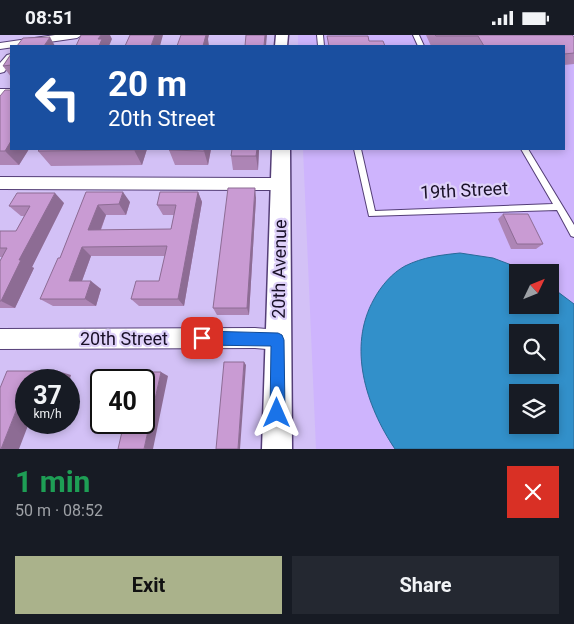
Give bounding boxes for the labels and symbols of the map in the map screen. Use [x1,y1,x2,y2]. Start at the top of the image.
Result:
street label: 19th Street [420,177,509,203]
street label: 20th Avenue [268,219,290,319]
north arrow [509,264,559,314]
pin [181,317,223,359]
street label: 20th Street [80,328,168,349]
speed limit sign: 40 [90,369,155,434]
position arrow [250,386,302,438]

